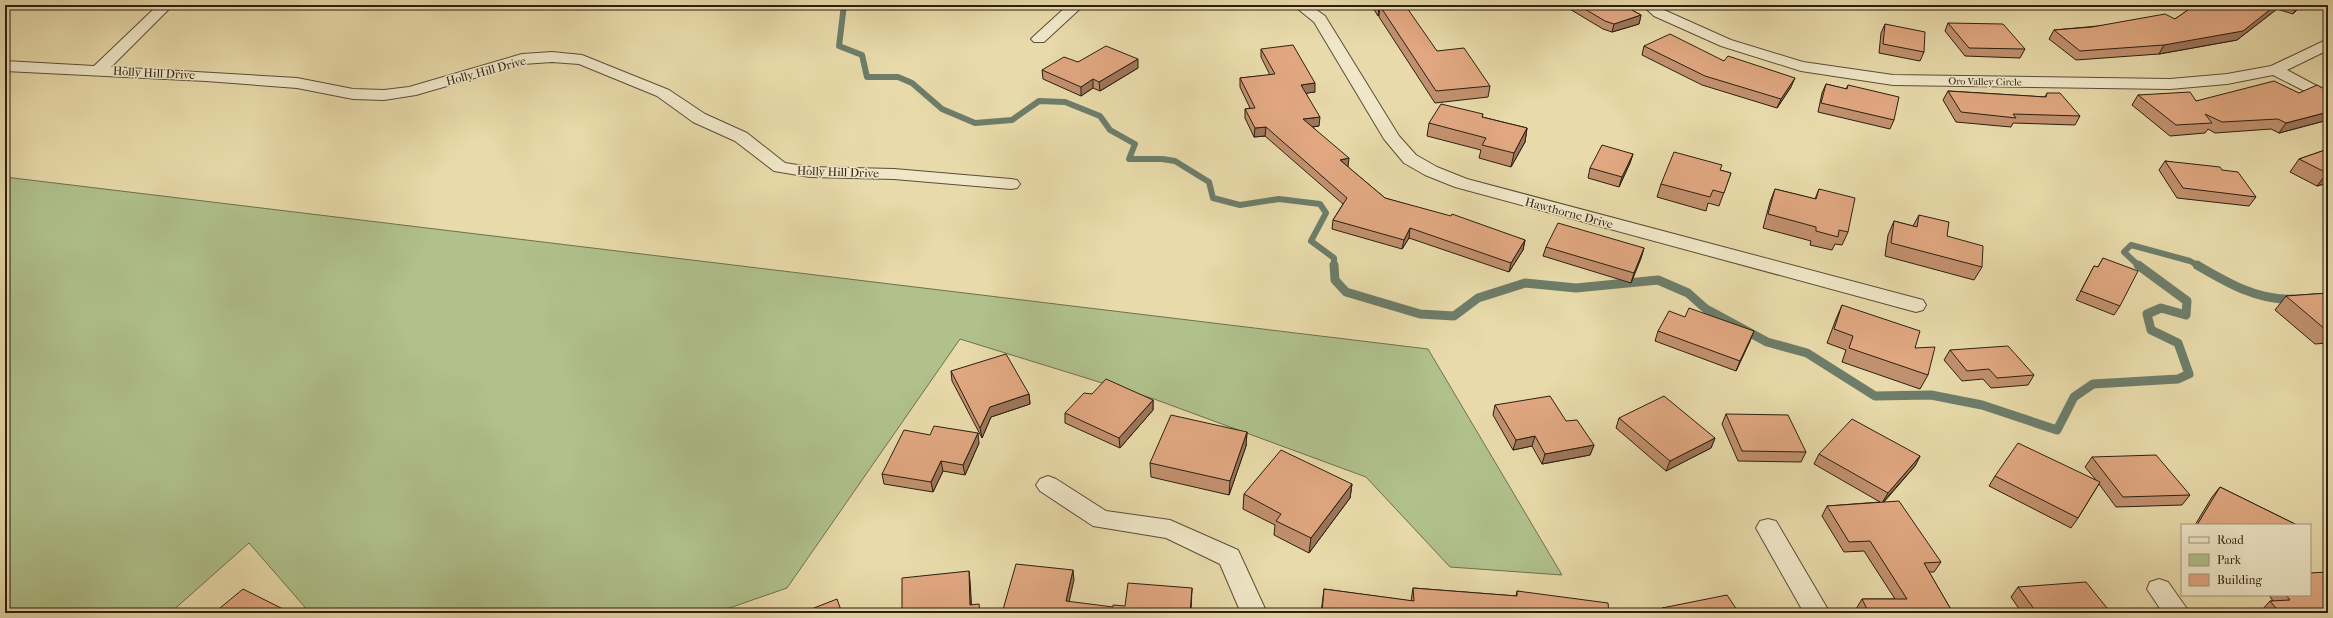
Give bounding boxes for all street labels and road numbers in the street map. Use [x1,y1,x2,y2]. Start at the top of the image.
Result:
street label: Holly Hill Drive [444,54,528,88]
street label: Holly Hill Drive [113,64,196,82]
street label: Oro Valley Circle [1948,75,2022,89]
street label: Holly Hill Drive [797,164,879,180]
street label: Hawthorne Drive [1523,195,1615,231]

